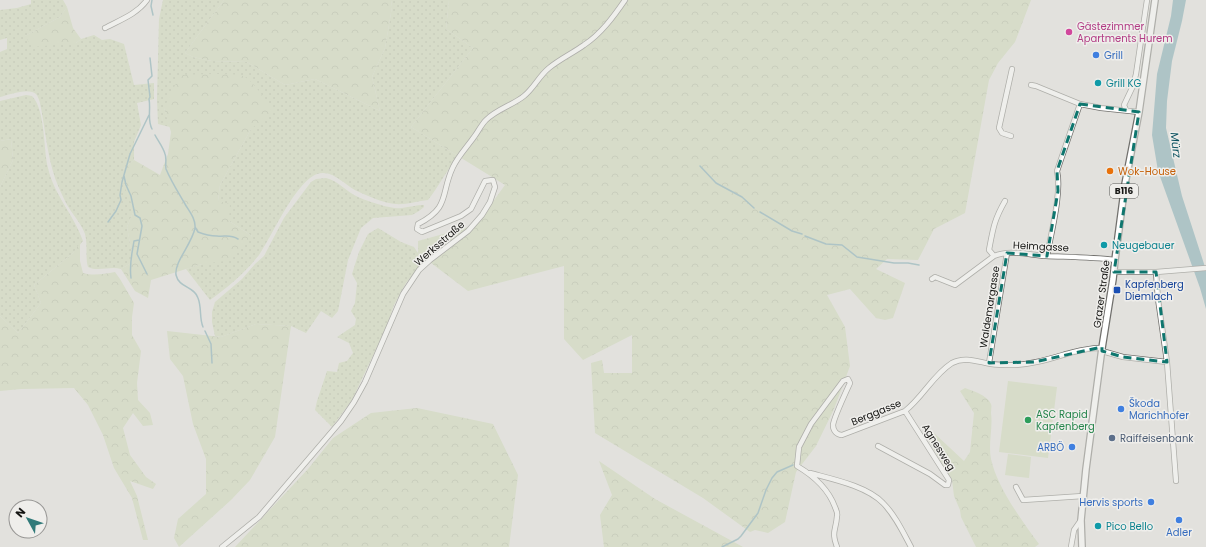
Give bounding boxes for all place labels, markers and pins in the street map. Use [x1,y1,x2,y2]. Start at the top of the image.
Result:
place label: Gästezimmer Apartments Hurem [1077,19,1173,46]
marker: Gästezimmer Apartments Hurem [1064,27,1074,37]
place label: Grill [1104,48,1123,63]
marker: Grill [1091,50,1101,60]
place label: Grill KG [1106,76,1142,91]
marker: Grill KG [1093,78,1103,88]
place label: Wok-House [1118,164,1176,179]
marker: Wok-House [1105,166,1115,176]
place label: Neugebauer [1112,238,1175,253]
marker: Neugebauer [1099,240,1109,250]
place label: Kapfenberg Diemlach [1125,277,1184,304]
marker: Kapfenberg Diemlach [1112,285,1122,295]
place label: Škoda Marichhofer [1129,396,1189,423]
marker: Škoda Marichhofer [1116,404,1126,414]
place label: ASC Rapid Kapfenberg [1036,407,1095,434]
marker: ASC Rapid Kapfenberg [1023,415,1033,425]
place label: Raiffeisenbank [1120,431,1194,446]
marker: Raiffeisenbank [1107,433,1117,443]
place label: ARBÖ [1037,440,1064,455]
marker: ARBÖ [1067,442,1077,452]
place label: Hervis sports [1079,495,1143,510]
marker: Hervis sports [1146,497,1156,507]
marker: Adler [1174,515,1184,525]
place label: Pico Bello [1106,519,1153,534]
marker: Pico Bello [1093,521,1103,531]
place label: Adler [1166,525,1192,540]

